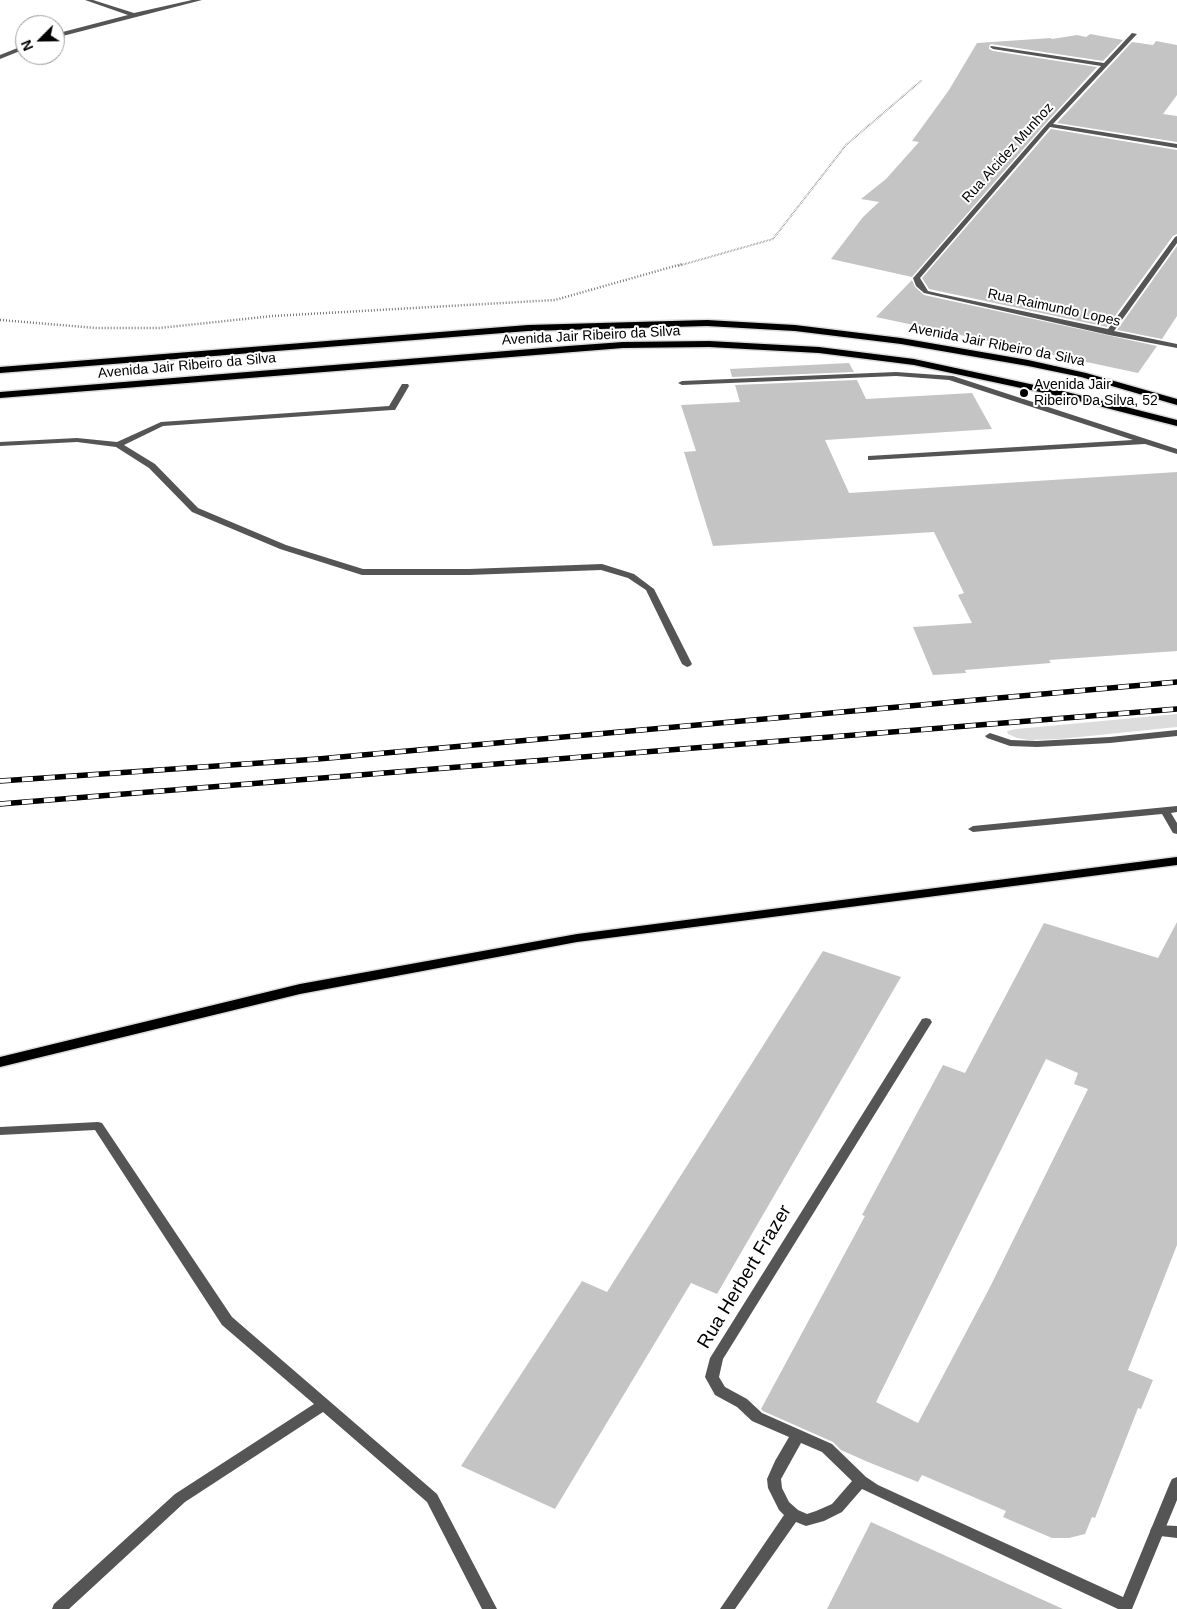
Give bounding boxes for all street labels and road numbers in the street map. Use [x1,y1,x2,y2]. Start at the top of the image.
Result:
street label: Rua Alcidez Munhoz [959,100,1057,206]
street label: Rua Raimundo Lopes [986,286,1122,330]
street label: Avenida Jair Ribeiro da Silva [908,320,1086,370]
street label: Avenida Jair Ribeiro da Silva [501,323,681,349]
street label: Avenida Jair Ribeiro da Silva [97,350,277,382]
street label: Rua Herbert Frazer [693,1201,797,1353]

